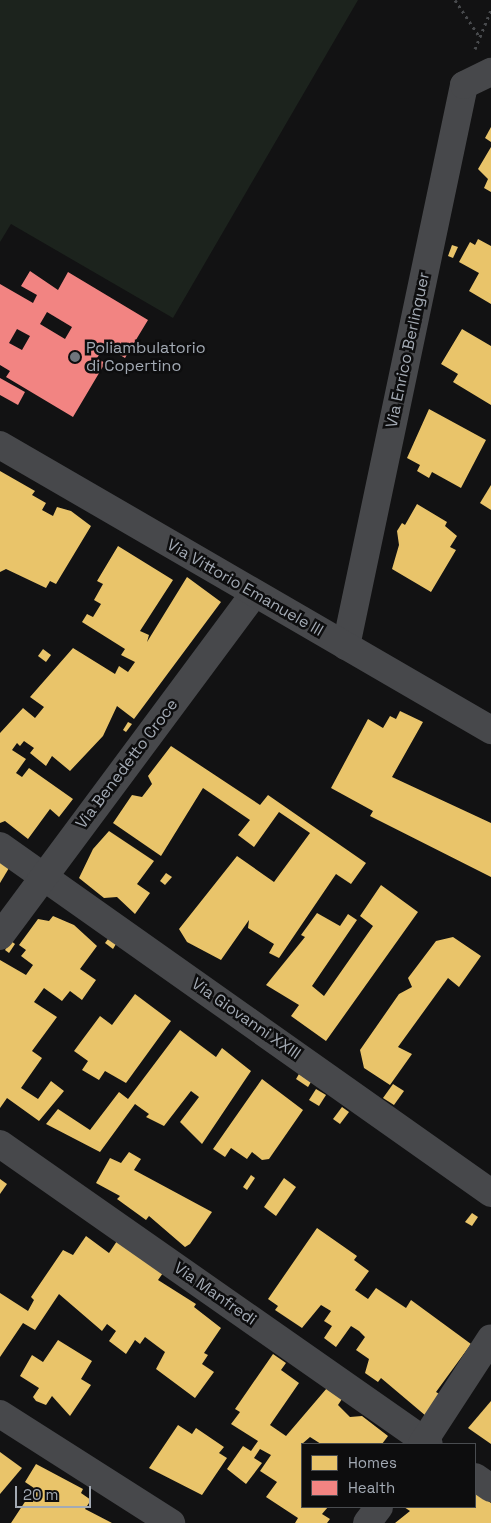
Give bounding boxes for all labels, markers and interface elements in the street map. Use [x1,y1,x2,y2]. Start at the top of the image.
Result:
street label: Via Enrico Berlinguer [382,270,434,430]
place label: Poliambulatorio di Copertino [86,338,206,376]
marker: Poliambulatorio di Copertino [68,350,82,364]
street label: Via Vittorio Emanuele III [163,535,327,641]
street label: Via Benedetto Croce [72,695,182,833]
street label: Via Giovanni XXIII [188,974,304,1064]
street label: Via Manfredi [170,1259,260,1329]
legend [301,1443,476,1508]
text: Homes [348,1453,397,1472]
scale bar [18,1476,94,1508]
text: Health [348,1478,395,1497]
text: 20 m [23,1485,58,1504]

